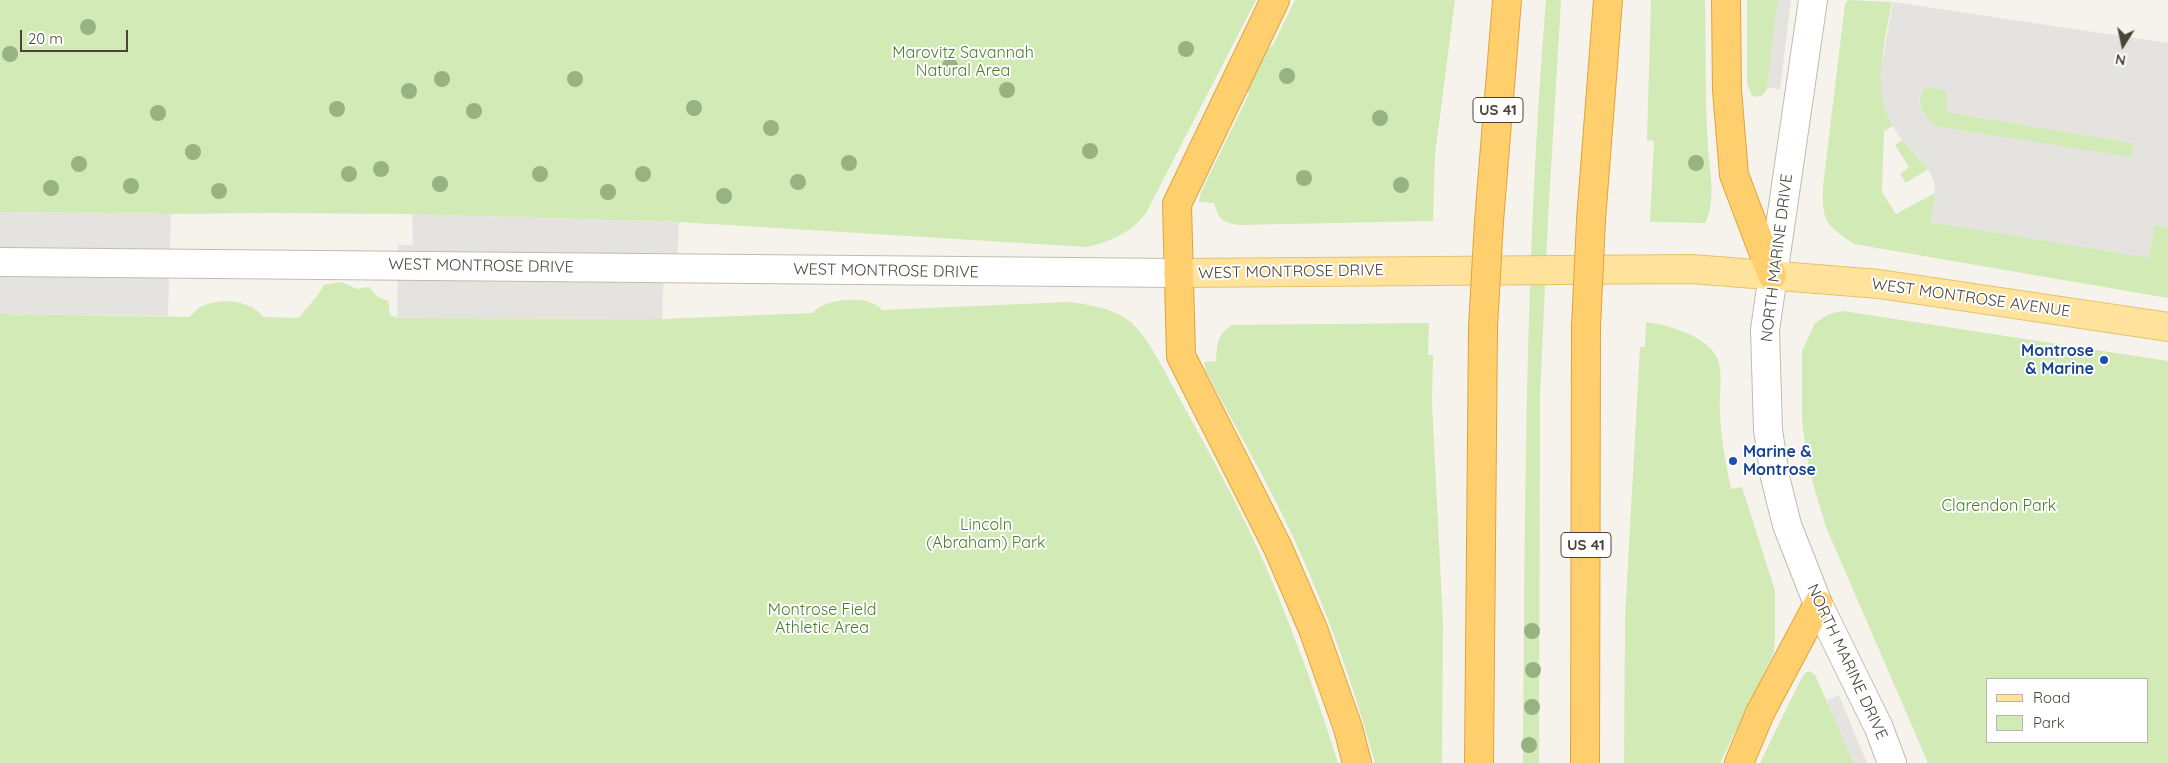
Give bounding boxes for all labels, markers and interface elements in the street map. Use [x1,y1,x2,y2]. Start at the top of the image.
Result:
scale bar [22,20,130,52]
north arrow [2098,20,2148,70]
text: 20 m [28,29,63,48]
park label: Marovitz Savannah Natural Area [892,43,1034,81]
text: N [2114,50,2127,70]
road number: US 41 [1473,98,1523,122]
street label: NORTH MARINE DRIVE [1757,173,1797,343]
street label: WEST MONTROSE DRIVE [388,255,574,277]
street label: WEST MONTROSE DRIVE [793,260,979,282]
street label: WEST MONTROSE DRIVE [1198,261,1384,283]
street label: WEST MONTROSE AVENUE [1870,275,2072,321]
place label: Montrose & Marine [2021,341,2094,379]
marker: Montrose & Marine [2098,354,2110,366]
place label: Marine & Montrose [1743,442,1816,480]
marker: Marine & Montrose [1727,455,1739,467]
park label: Clarendon Park [1942,496,2056,516]
park label: Lincoln (Abraham) Park [926,515,1046,553]
road number: US 41 [1561,532,1611,558]
street label: NORTH MARINE DRIVE [1803,581,1891,743]
park label: Montrose Field Athletic Area [768,600,876,638]
legend [1986,678,2148,743]
text: Road [2033,688,2070,707]
text: Park [2033,713,2065,732]

